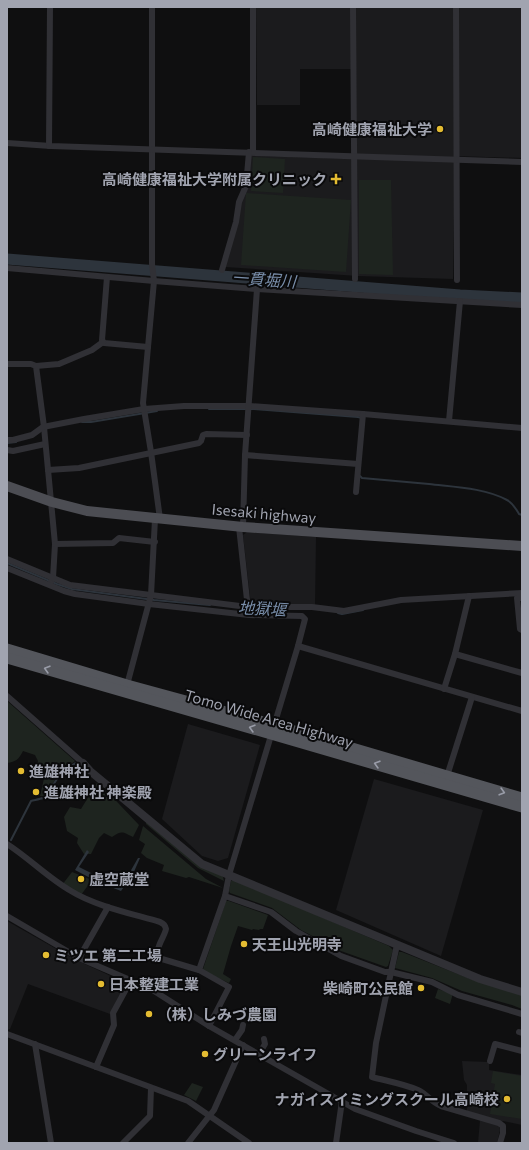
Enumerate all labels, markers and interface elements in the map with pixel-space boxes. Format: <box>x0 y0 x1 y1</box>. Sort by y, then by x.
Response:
place label: 高崎健康福祉大学 <box>312 120 432 138</box>
marker: 高崎健康福祉大学 <box>435 124 445 134</box>
place label: 高崎健康福祉大学附属クリニック <box>102 170 327 188</box>
marker: 高崎健康福祉大学附属クリニック <box>330 173 342 185</box>
water label: 一貫堀川 <box>231 267 299 291</box>
street label: Isesaki highway <box>211 499 317 527</box>
water label: 地獄堰 <box>238 597 289 619</box>
one-way arrow <box>43 666 50 674</box>
street label: Tomo Wide Area Highway <box>183 685 356 751</box>
one-way arrow <box>249 724 256 733</box>
one-way arrow <box>374 761 380 769</box>
place label: 進雄神社 <box>29 762 89 780</box>
marker: 進雄神社 <box>16 766 26 776</box>
place label: 進雄神社 神楽殿 <box>44 783 152 801</box>
marker: 進雄神社 神楽殿 <box>31 787 41 797</box>
one-way arrow <box>498 787 505 796</box>
place label: 虚空蔵堂 <box>89 870 149 888</box>
marker: 虚空蔵堂 <box>76 874 86 884</box>
place label: 天王山光明寺 <box>252 935 342 953</box>
marker: 天王山光明寺 <box>239 939 249 949</box>
place label: ミツエ 第二工場 <box>54 946 162 964</box>
marker: ミツエ 第二工場 <box>41 950 51 960</box>
place label: 日本整建工業 <box>109 975 199 993</box>
marker: 日本整建工業 <box>96 979 106 989</box>
place label: 柴崎町公民館 <box>323 979 413 997</box>
marker: 柴崎町公民館 <box>416 983 426 993</box>
place label: （株）しみづ農園 <box>157 1005 277 1023</box>
marker: （株）しみづ農園 <box>144 1009 154 1019</box>
place label: グリーンライフ <box>213 1045 317 1063</box>
marker: グリーンライフ <box>200 1049 210 1059</box>
place label: ナガイスイミングスクール高崎校 <box>274 1090 499 1108</box>
marker: ナガイスイミングスクール高崎校 <box>502 1094 512 1104</box>

